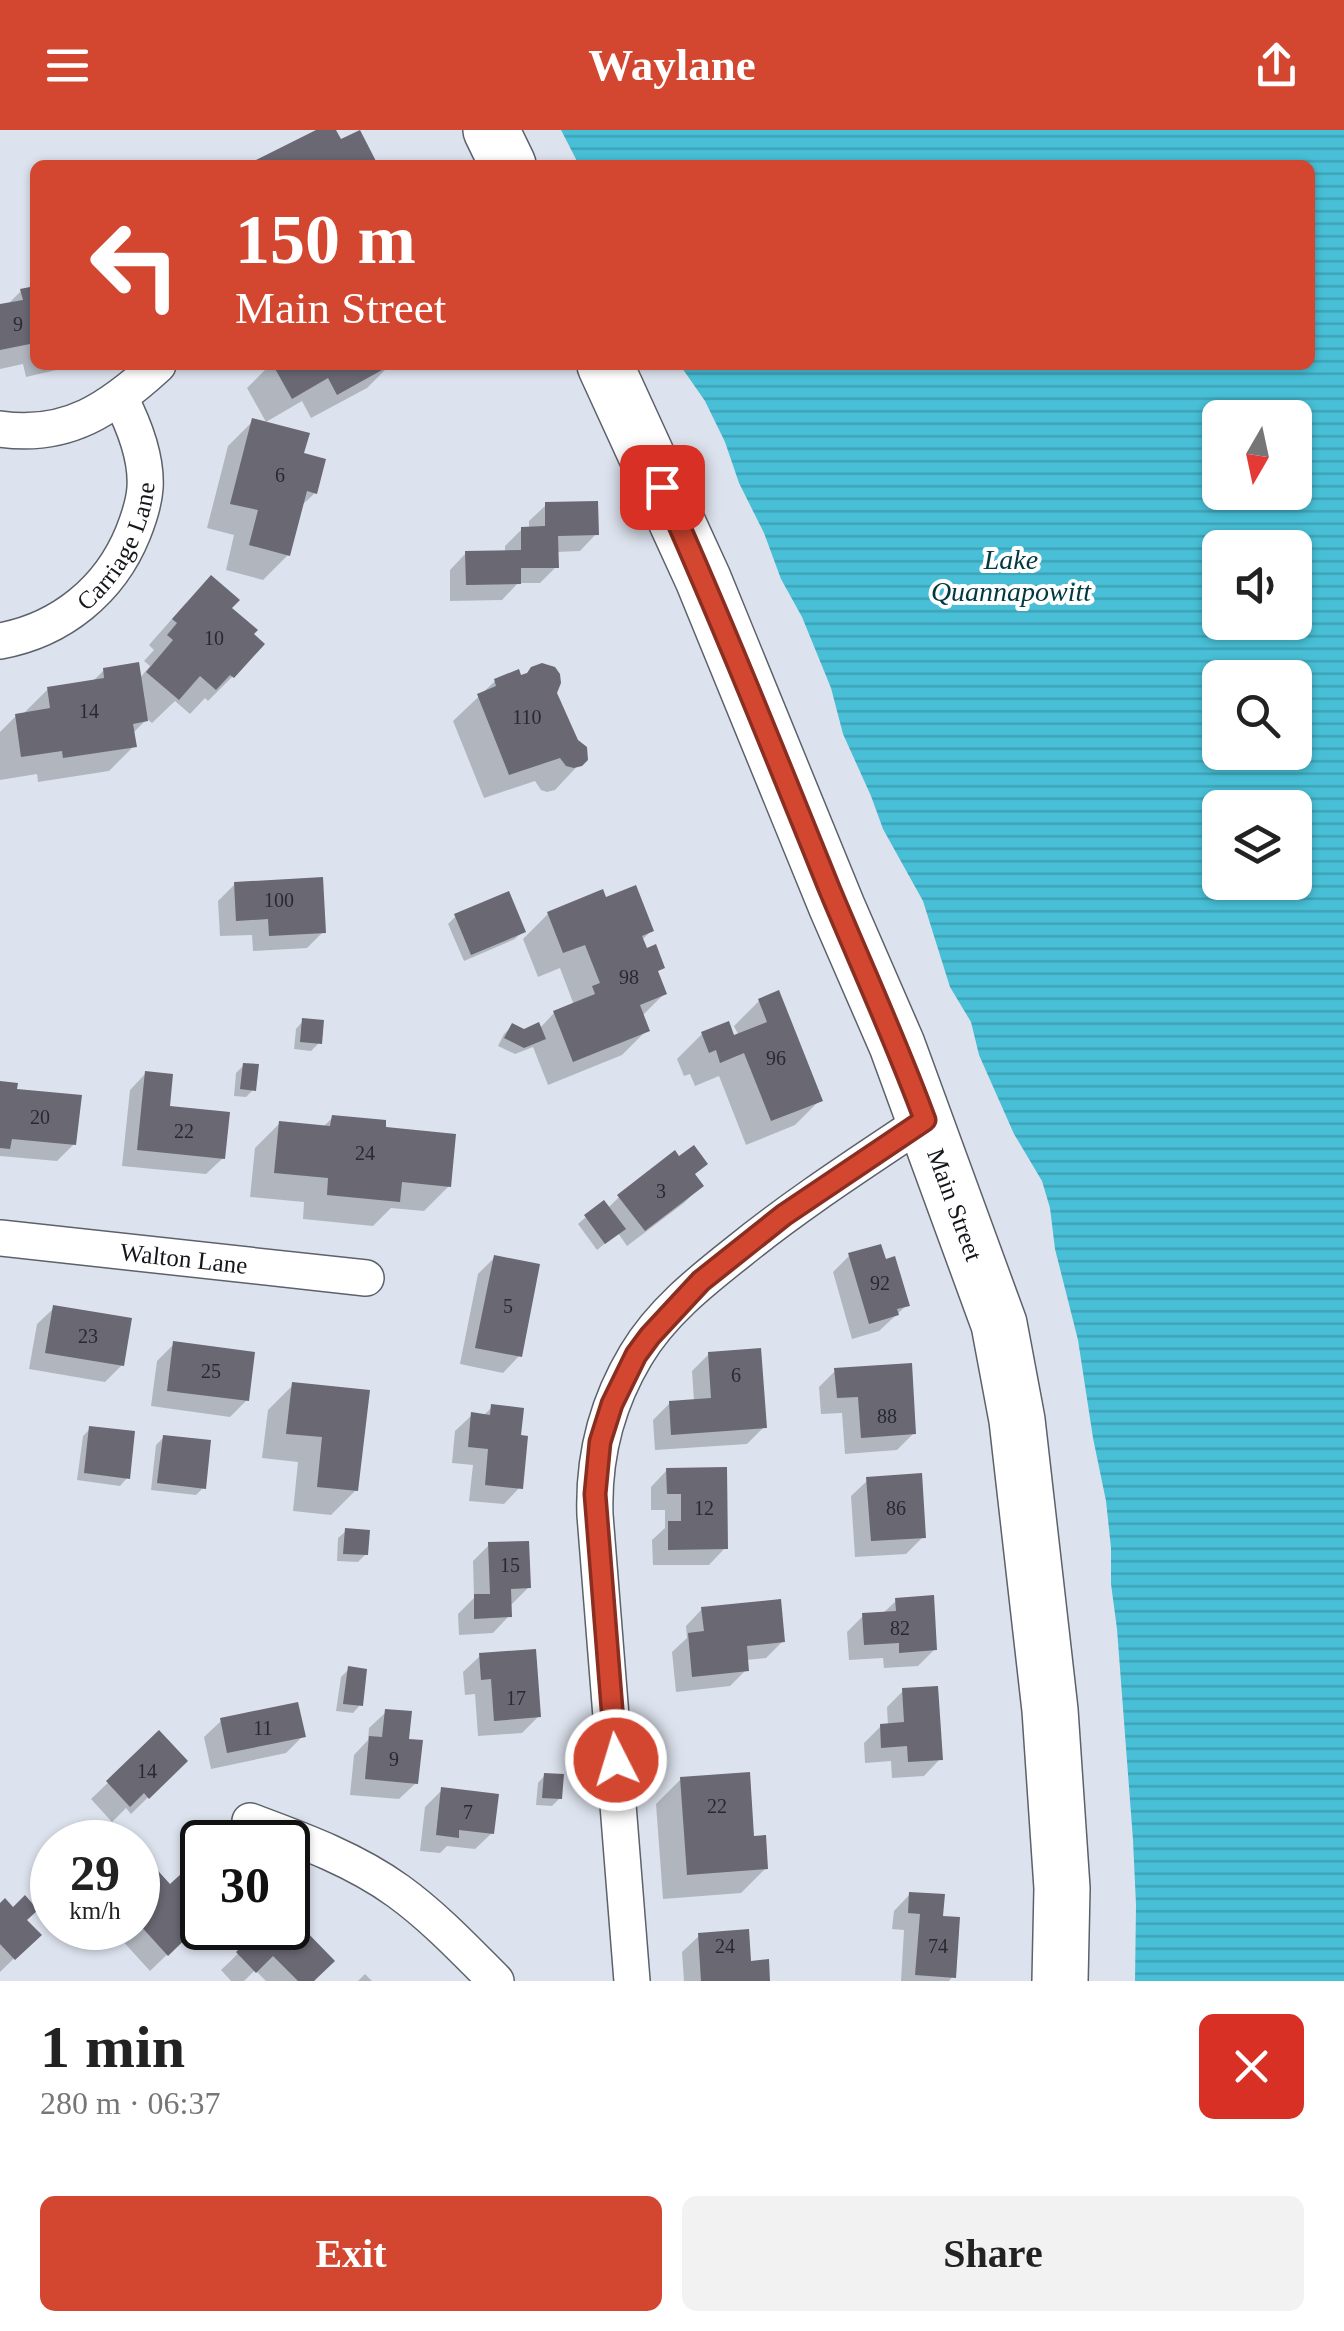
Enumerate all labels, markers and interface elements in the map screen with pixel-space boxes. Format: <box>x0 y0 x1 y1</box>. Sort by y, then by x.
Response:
icon: menu <box>40 38 95 93</box>
icon: share <box>1249 38 1304 93</box>
text: Waylane <box>588 40 756 90</box>
icon: left <box>70 200 200 330</box>
text: 150 m <box>235 201 416 278</box>
text: Main Street <box>235 283 446 333</box>
house number: 9 <box>13 313 23 335</box>
north arrow <box>1202 400 1312 510</box>
map controls <box>1202 400 1312 900</box>
pin <box>620 445 705 530</box>
icon: arrive <box>635 460 690 515</box>
house number: 6 <box>275 464 285 486</box>
street label: Carriage Lane <box>71 482 159 615</box>
button: sound <box>1202 530 1312 640</box>
water label: Lake Quannapowitt <box>931 544 1092 607</box>
house number: 10 <box>204 627 224 649</box>
button: search <box>1202 660 1312 770</box>
house number: 14 <box>79 700 99 722</box>
house number: 110 <box>512 706 542 728</box>
button: layers <box>1202 790 1312 900</box>
house number: 100 <box>264 889 294 911</box>
house number: 98 <box>619 966 639 988</box>
house number: 96 <box>766 1047 786 1069</box>
house number: 20 <box>30 1106 50 1128</box>
house number: 22 <box>174 1120 194 1142</box>
house number: 24 <box>355 1142 375 1164</box>
street label: Main Street <box>922 1145 988 1264</box>
house number: 3 <box>656 1180 666 1202</box>
street label: Walton Lane <box>119 1238 249 1278</box>
house number: 92 <box>870 1272 890 1294</box>
house number: 5 <box>503 1295 513 1317</box>
house number: 23 <box>78 1325 98 1347</box>
house number: 25 <box>201 1360 221 1382</box>
house number: 6 <box>731 1364 741 1386</box>
house number: 88 <box>877 1405 897 1427</box>
house number: 12 <box>694 1497 714 1519</box>
house number: 86 <box>886 1497 906 1519</box>
house number: 15 <box>500 1554 520 1576</box>
house number: 82 <box>890 1617 910 1639</box>
house number: 17 <box>506 1687 526 1709</box>
position arrow <box>564 1708 668 1812</box>
house number: 11 <box>253 1717 273 1739</box>
house number: 9 <box>389 1748 399 1770</box>
house number: 14 <box>137 1760 157 1782</box>
house number: 22 <box>707 1795 727 1817</box>
house number: 7 <box>463 1801 473 1823</box>
speed limit sign: 30 <box>180 1820 310 1950</box>
text: 29 <box>70 1845 120 1901</box>
text: km/h <box>69 1897 121 1924</box>
house number: 24 <box>715 1935 735 1957</box>
house number: 74 <box>928 1935 948 1957</box>
text: 1 min <box>40 2014 185 2080</box>
button: close <box>1199 2014 1304 2119</box>
text: 280 m · 06:37 <box>40 2085 220 2121</box>
button: Exit <box>40 2196 662 2311</box>
button: Share <box>682 2196 1304 2311</box>

